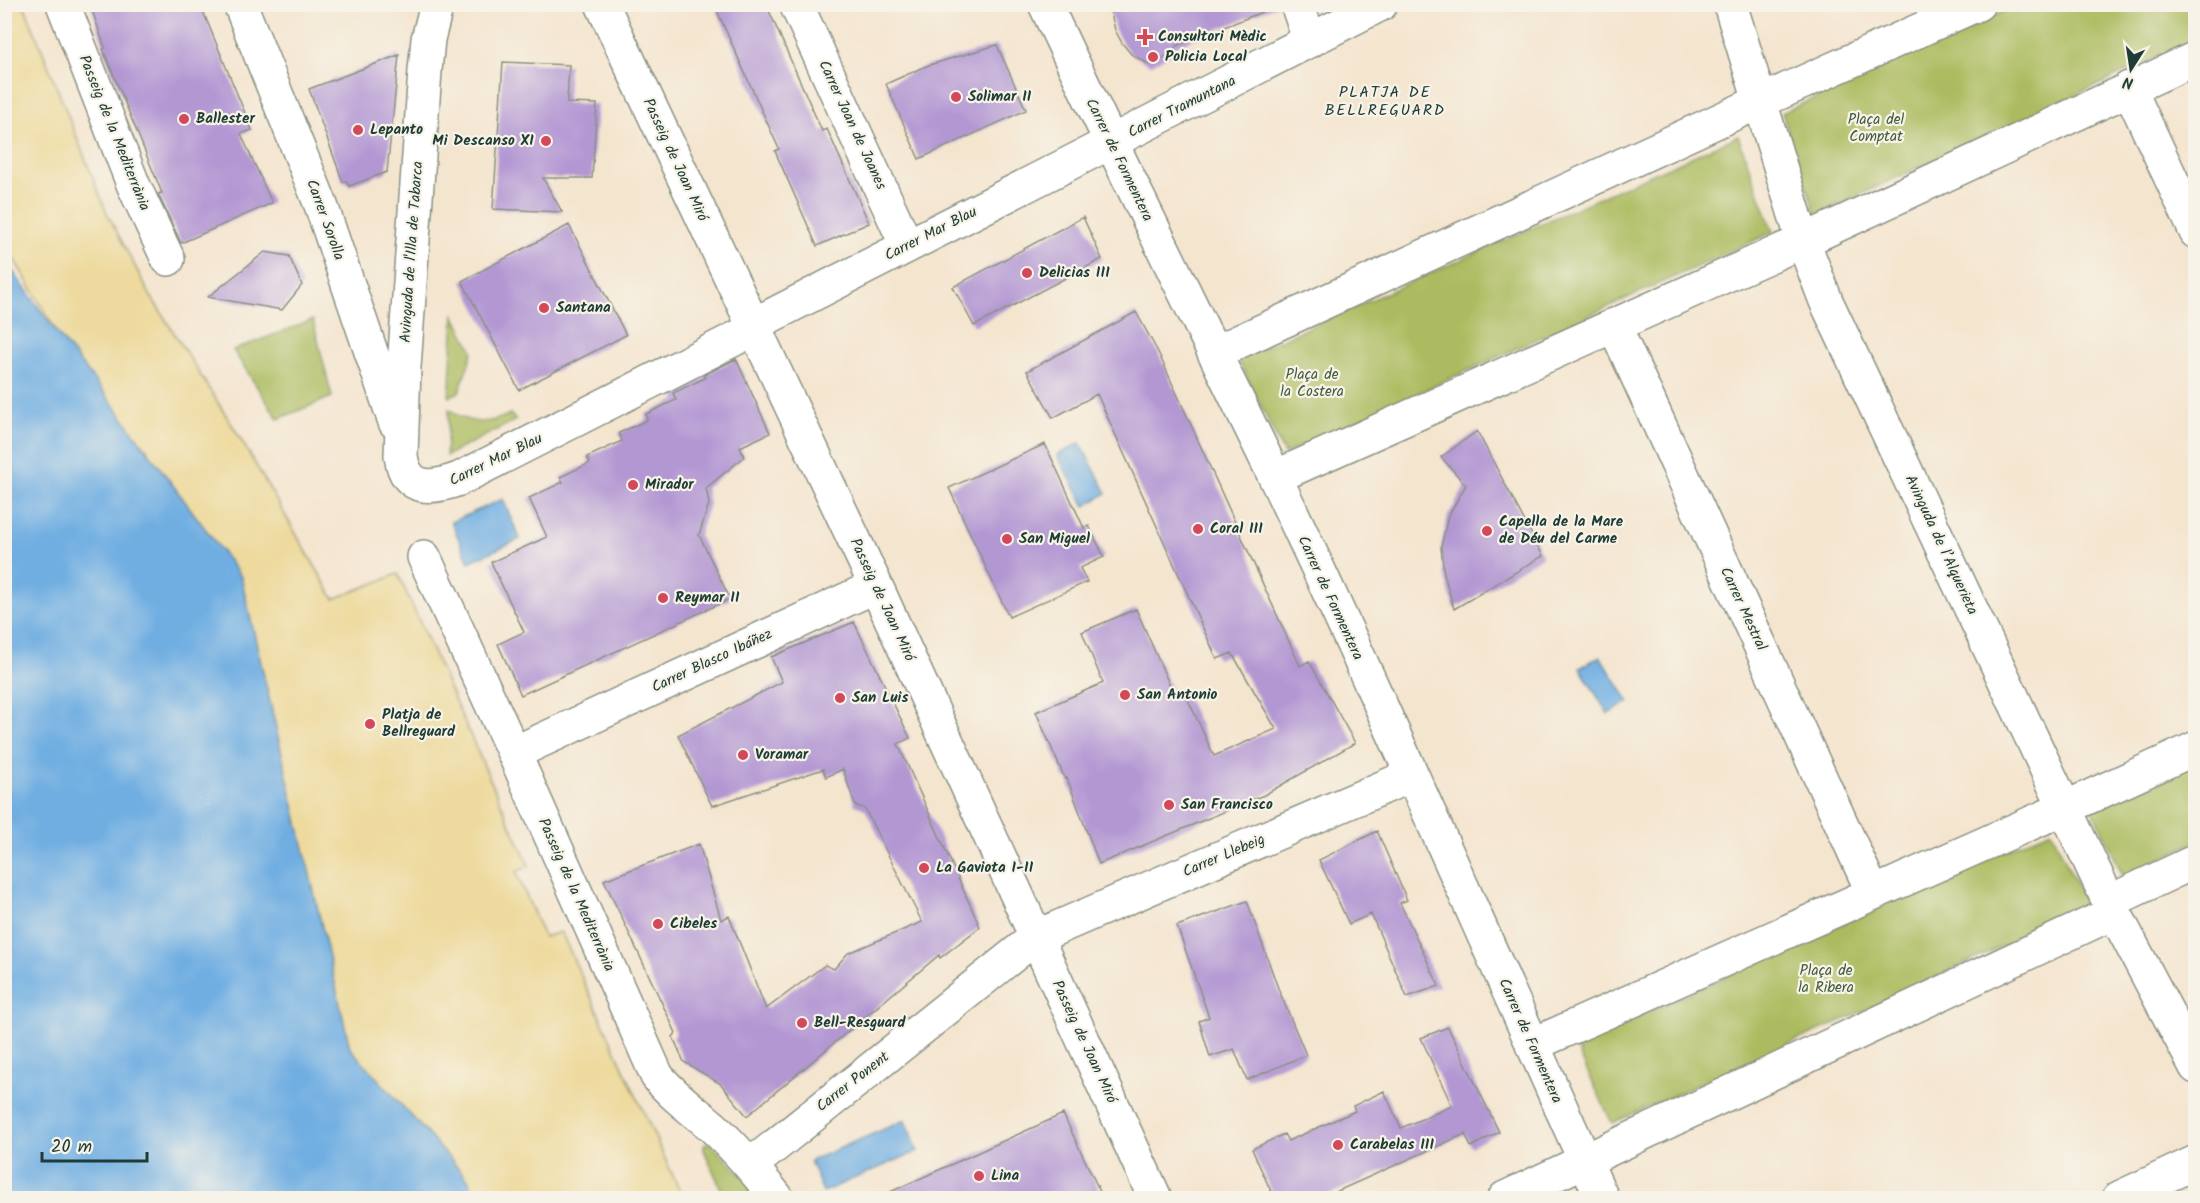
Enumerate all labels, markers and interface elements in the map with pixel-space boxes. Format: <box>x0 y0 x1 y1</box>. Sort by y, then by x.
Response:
place label: Consultori Mèdic <box>1158 25 1267 49</box>
marker: Consultori Mèdic <box>1136 28 1154 46</box>
north arrow <box>2101 39 2161 99</box>
place label: Policia Local <box>1165 45 1247 69</box>
marker: Policia Local <box>1146 50 1160 64</box>
street label: Passeig de la Mediterrània <box>72 51 156 215</box>
street label: Carrer Joan de Joanes <box>811 56 893 194</box>
street label: Carrer Tramuntana <box>1124 69 1240 145</box>
text: N <box>2121 69 2136 95</box>
district label: PLATJA DE BELLREGUARD <box>1325 80 1445 123</box>
place label: Solimar II <box>968 85 1032 109</box>
marker: Solimar II <box>949 90 963 104</box>
street label: Passeig de Joan Miró <box>636 94 715 227</box>
street label: Carrer de Formentera <box>1079 94 1159 226</box>
place label: Ballester <box>196 107 255 131</box>
park label: Plaça del Comptat <box>1848 108 1905 149</box>
marker: Ballester <box>177 112 191 126</box>
place label: Lepanto <box>370 118 423 142</box>
marker: Lepanto <box>351 123 365 137</box>
place label: Mi Descanso XI <box>432 129 534 153</box>
marker: Mi Descanso XI <box>539 134 553 148</box>
street label: Avinguda de l'Illa de Tabarca <box>394 160 430 344</box>
street label: Carrer Sorolla <box>299 176 351 264</box>
street label: Carrer Mar Blau <box>881 200 981 268</box>
place label: Delicias III <box>1039 261 1110 285</box>
marker: Delicias III <box>1020 266 1034 280</box>
place label: Santana <box>556 296 611 320</box>
marker: Santana <box>537 301 551 315</box>
park label: Plaça de la Costera <box>1280 363 1344 404</box>
street label: Carrer Mar Blau <box>445 427 547 493</box>
street label: Avinguda de l’Alquerieta <box>1898 471 1984 619</box>
place label: Mirador <box>645 473 694 497</box>
marker: Mirador <box>626 478 640 492</box>
place label: Capella de la Mare de Déu del Carme <box>1499 510 1624 551</box>
place label: Coral III <box>1210 517 1263 541</box>
marker: Coral III <box>1191 522 1205 536</box>
marker: Capella de la Mare de Déu del Carme <box>1480 524 1494 538</box>
place label: San Miguel <box>1019 527 1090 551</box>
marker: San Miguel <box>1000 532 1014 546</box>
street label: Carrer de Formentera <box>1291 532 1369 664</box>
street label: Passeig de Joan Miró <box>843 534 922 667</box>
street label: Carrer Mestral <box>1713 563 1773 655</box>
place label: Reymar II <box>675 586 740 610</box>
marker: Reymar II <box>656 591 670 605</box>
street label: Carrer Blasco Ibáñez <box>648 622 777 700</box>
place label: San Antonio <box>1137 683 1218 707</box>
place label: San Luis <box>852 686 908 710</box>
marker: San Antonio <box>1118 688 1132 702</box>
marker: San Luis <box>833 691 847 705</box>
place label: Platja de Bellreguard <box>382 703 456 744</box>
marker: Platja de Bellreguard <box>363 717 377 731</box>
place label: Voramar <box>755 743 809 767</box>
marker: Voramar <box>736 748 750 762</box>
place label: San Francisco <box>1181 793 1273 817</box>
marker: San Francisco <box>1162 798 1176 812</box>
street label: Passeig de la Mediterrània <box>531 814 621 976</box>
street label: Carrer Llebeig <box>1179 828 1269 884</box>
place label: La Gaviota I-II <box>936 856 1034 880</box>
marker: La Gaviota I-II <box>917 861 931 875</box>
place label: Cibeles <box>670 912 717 936</box>
marker: Cibeles <box>651 917 665 931</box>
park label: Plaça de la Ribera <box>1798 959 1854 1000</box>
street label: Carrer de Formentera <box>1492 975 1568 1107</box>
street label: Passeig de Joan Miró <box>1045 976 1124 1109</box>
place label: Bell-Resguard <box>814 1011 907 1035</box>
marker: Bell-Resguard <box>795 1016 809 1030</box>
street label: Carrer Ponent <box>811 1046 895 1118</box>
scale bar <box>42 1125 147 1163</box>
text: 20 m <box>51 1133 92 1162</box>
place label: Carabelas III <box>1350 1133 1435 1157</box>
marker: Carabelas III <box>1331 1138 1345 1152</box>
place label: Lina <box>991 1164 1019 1188</box>
marker: Lina <box>972 1169 986 1183</box>

